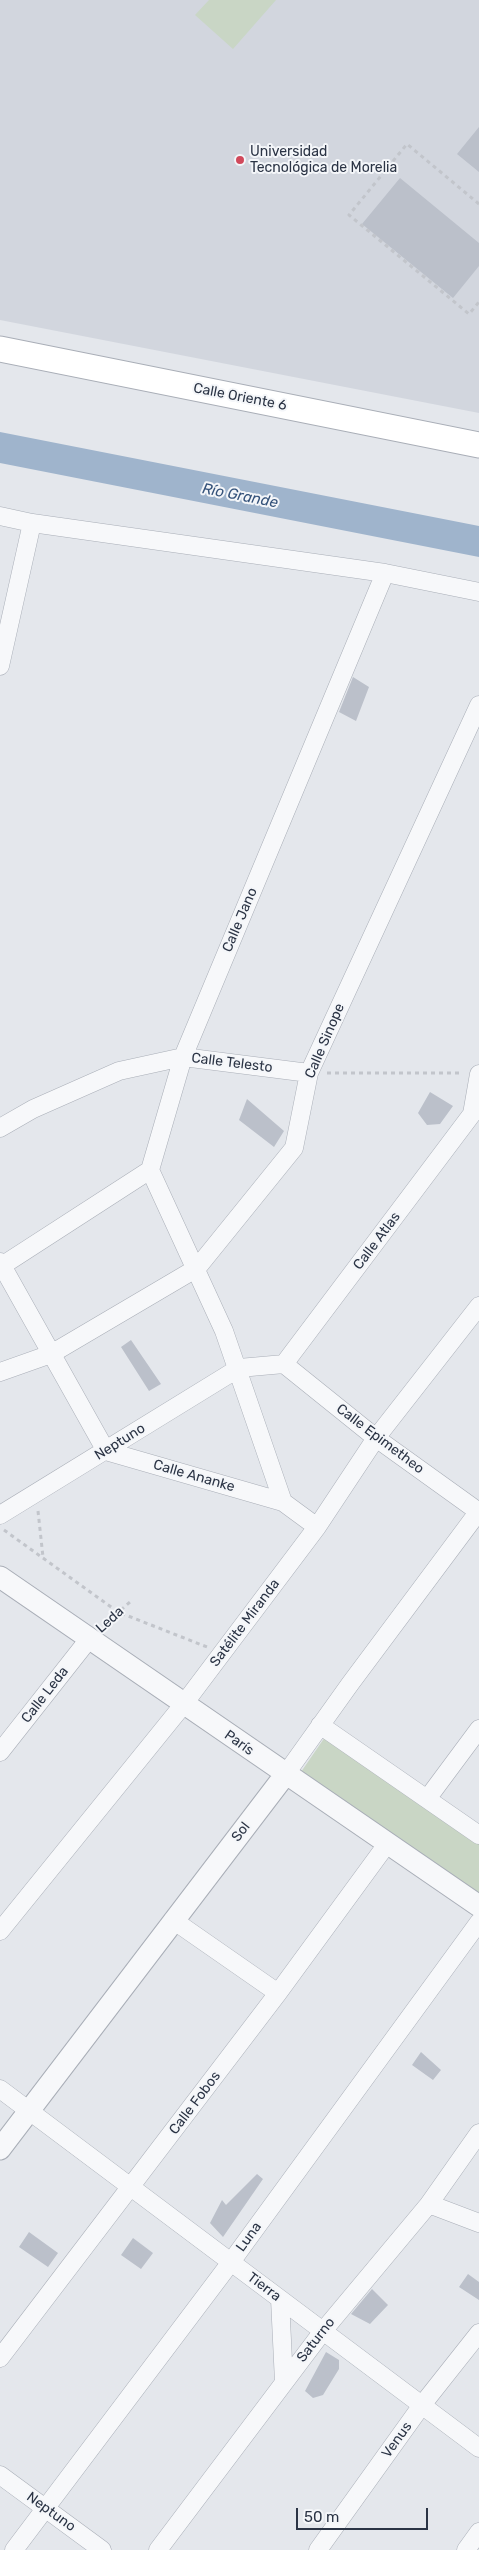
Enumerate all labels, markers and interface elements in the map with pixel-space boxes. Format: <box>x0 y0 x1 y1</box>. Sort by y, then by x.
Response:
place label: Universidad Tecnológica de Morelia <box>250 144 397 176</box>
marker: Universidad Tecnológica de Morelia <box>234 154 246 166</box>
street label: Calle Oriente 6 <box>192 380 288 414</box>
water label: Río Grande <box>201 480 279 512</box>
street label: Calle Jano <box>219 885 261 955</box>
street label: Calle Sinope <box>302 1001 348 1081</box>
street label: Calle Telesto <box>190 1050 274 1076</box>
street label: Calle Atlas <box>350 1209 404 1273</box>
street label: Calle Epimetheo <box>333 1401 427 1477</box>
street label: Neptuno <box>92 1420 148 1464</box>
street label: Calle Ananke <box>151 1456 237 1496</box>
street label: Satélite Miranda <box>207 1576 283 1670</box>
street label: Leda <box>93 1603 127 1637</box>
street label: Calle Leda <box>18 1664 72 1726</box>
street label: París <box>221 1727 257 1759</box>
street label: Sol <box>228 1819 254 1845</box>
street label: Calle Fobos <box>166 2068 224 2138</box>
street label: Luna <box>233 2219 265 2255</box>
street label: Tierra <box>244 2269 284 2305</box>
street label: Saturno <box>293 2314 339 2366</box>
street label: Venus <box>378 2419 416 2461</box>
street label: Neptuno <box>23 2489 79 2535</box>
scale bar <box>299 2498 432 2530</box>
text: 50 m <box>304 2508 339 2526</box>

